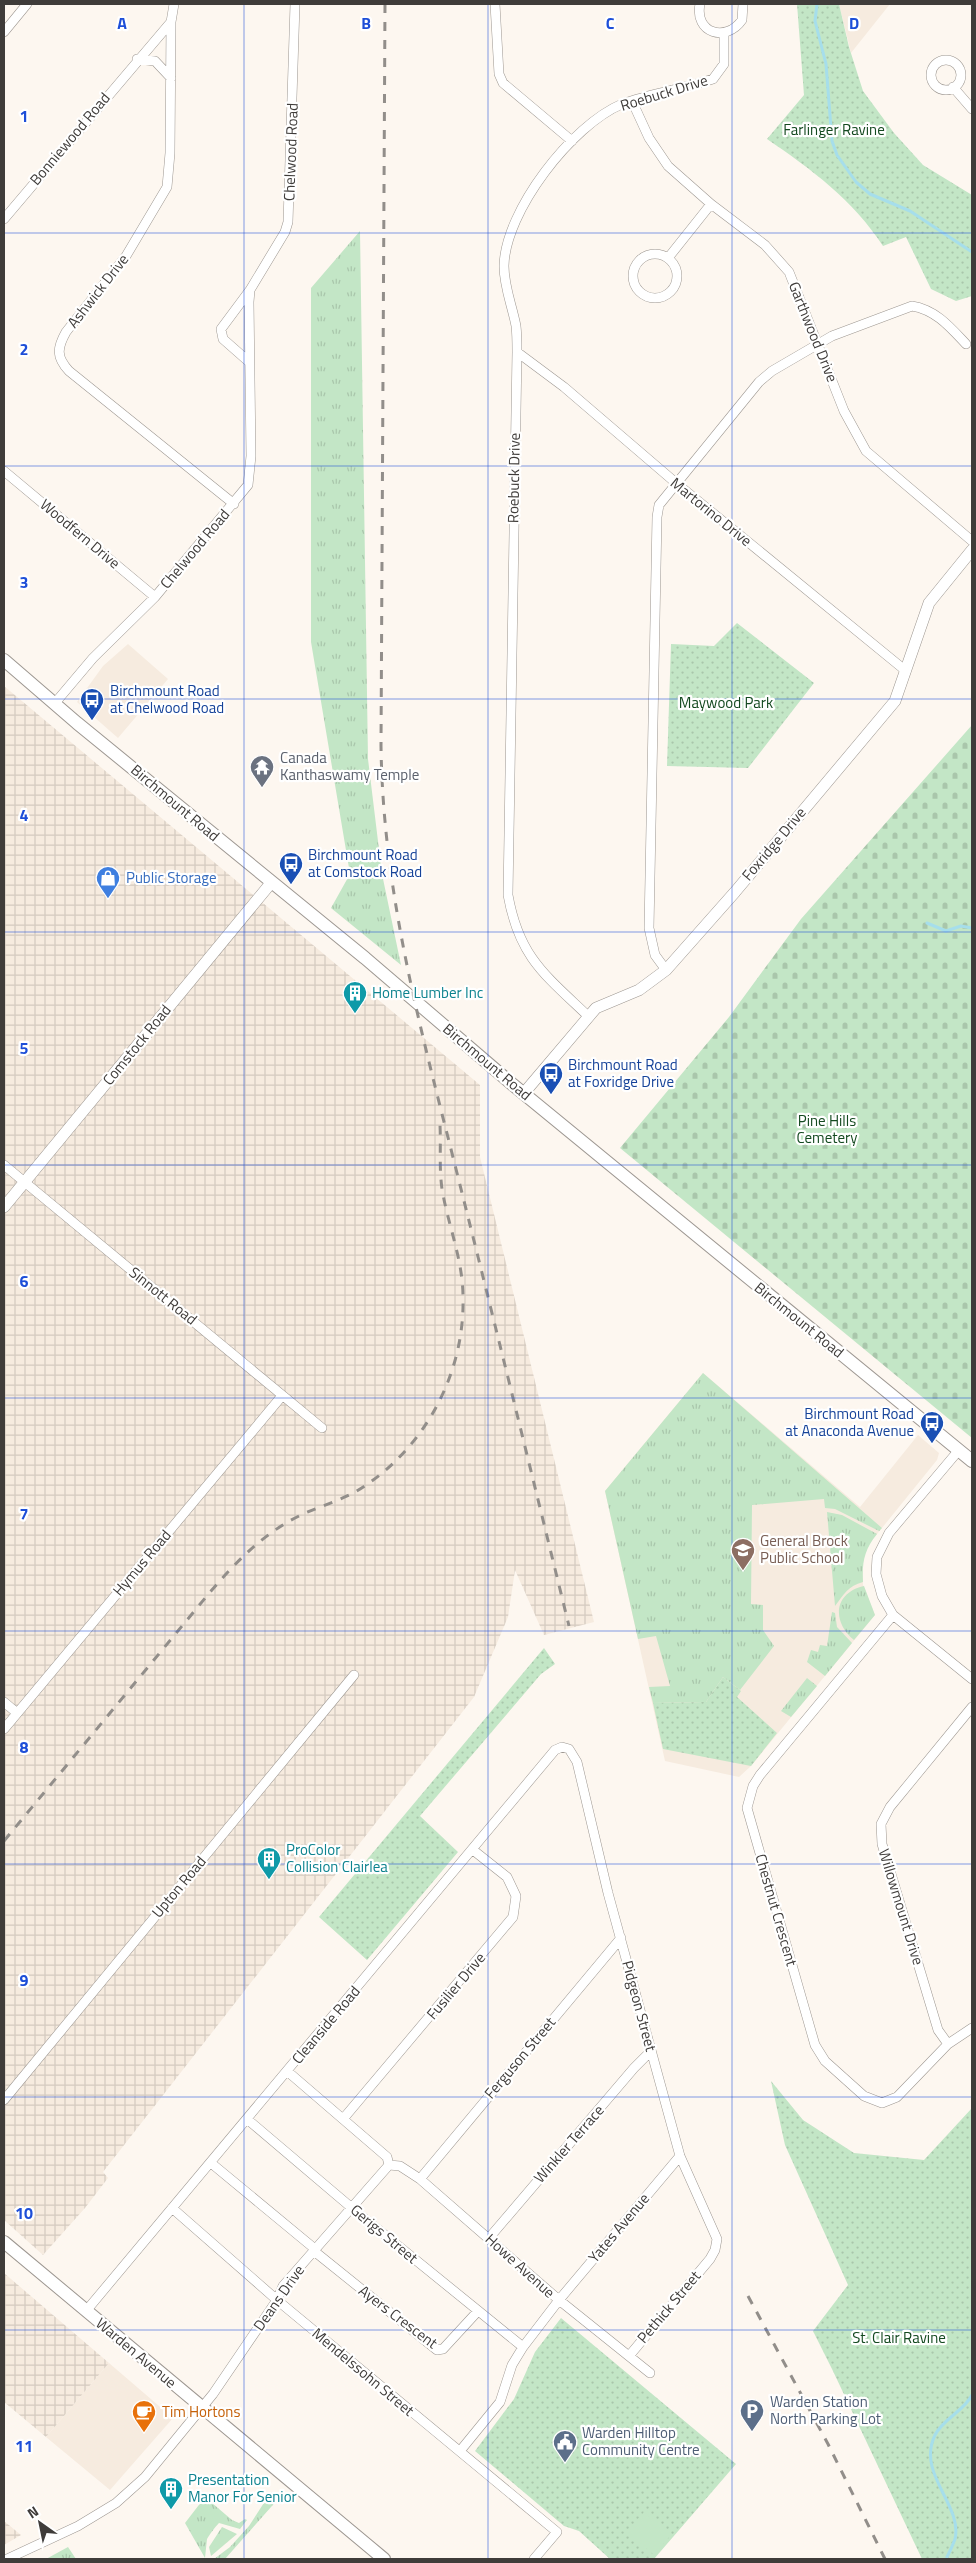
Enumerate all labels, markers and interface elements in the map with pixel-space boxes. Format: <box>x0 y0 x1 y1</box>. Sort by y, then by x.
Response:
text: A <box>117 11 127 35</box>
text: B <box>361 11 371 35</box>
text: C <box>606 11 615 35</box>
text: D <box>849 11 859 35</box>
street label: Roebuck Drive <box>617 68 710 117</box>
street label: Bonniewood Road <box>24 87 115 190</box>
street label: Chelwood Road <box>277 103 304 201</box>
text: 1 <box>20 104 28 128</box>
park label: Farlinger Ravine <box>783 118 885 141</box>
street label: Ashwick Drive <box>61 249 134 333</box>
street label: Garthwood Drive <box>783 278 844 385</box>
text: 2 <box>20 337 28 361</box>
street label: Roebuck Drive <box>501 433 526 523</box>
street label: Martorino Drive <box>666 472 757 552</box>
street label: Woodfern Drive <box>35 493 125 574</box>
street label: Chelwood Road <box>154 504 235 594</box>
text: 3 <box>20 570 28 594</box>
place label: Birchmount Road at Chelwood Road <box>110 679 224 719</box>
bus stop icon: Birchmount Road at Chelwood Road <box>79 687 105 721</box>
park label: Maywood Park <box>679 691 773 714</box>
place label: Canada Kanthaswamy Temple <box>280 746 419 786</box>
temple icon: Canada Kanthaswamy Temple <box>249 754 275 788</box>
street label: Birchmount Road <box>126 759 225 847</box>
street label: Foxridge Drive <box>736 802 811 886</box>
text: 4 <box>20 803 29 827</box>
place label: Birchmount Road at Comstock Road <box>308 843 422 883</box>
bus stop icon: Birchmount Road at Comstock Road <box>278 851 304 885</box>
shop icon: Public Storage <box>95 865 121 899</box>
place label: Public Storage <box>126 866 217 889</box>
building icon: Home Lumber Inc <box>342 980 368 1014</box>
place label: Home Lumber Inc <box>372 981 483 1004</box>
street label: Comstock Road <box>97 999 176 1090</box>
street label: Birchmount Road <box>438 1018 537 1106</box>
text: 5 <box>20 1036 29 1060</box>
place label: Birchmount Road at Foxridge Drive <box>568 1053 678 1093</box>
bus stop icon: Birchmount Road at Foxridge Drive <box>538 1061 564 1095</box>
park label: Pine Hills Cemetery <box>797 1109 857 1149</box>
street label: Sinnott Road <box>124 1261 202 1330</box>
text: 6 <box>20 1269 29 1293</box>
street label: Birchmount Road <box>749 1276 849 1363</box>
place label: Birchmount Road at Anaconda Avenue <box>785 1402 914 1442</box>
bus stop icon: Birchmount Road at Anaconda Avenue <box>919 1410 945 1444</box>
text: 7 <box>20 1502 28 1526</box>
street label: Hymus Road <box>107 1524 176 1601</box>
place label: General Brock Public School <box>760 1529 848 1569</box>
school or university icon: General Brock Public School <box>730 1537 756 1571</box>
text: 8 <box>20 1735 29 1759</box>
place label: ProColor Collision Clairlea <box>286 1838 388 1878</box>
building icon: ProColor Collision Clairlea <box>256 1846 282 1880</box>
street label: Willowmount Drive <box>873 1846 930 1968</box>
street label: Upton Road <box>146 1851 211 1923</box>
street label: Chestnut Crescent <box>749 1851 804 1969</box>
street label: Fusilier Drive <box>421 1947 491 2024</box>
street label: Pidgeon Street <box>616 1958 663 2055</box>
text: 9 <box>20 1968 29 1992</box>
street label: Cleanside Road <box>286 1980 365 2069</box>
street label: Ferguson Street <box>478 2011 561 2104</box>
street label: Winkler Terrace <box>528 2099 609 2188</box>
street label: Yates Avenue <box>583 2188 655 2267</box>
street label: Gerigs Street <box>346 2198 424 2269</box>
text: 10 <box>15 2201 33 2225</box>
street label: Howe Avenue <box>480 2228 560 2303</box>
street label: Deans Drive <box>247 2260 310 2335</box>
street label: Pethick Street <box>631 2265 706 2348</box>
street label: Ayers Crescent <box>354 2279 443 2354</box>
street label: Warden Avenue <box>91 2312 182 2393</box>
street label: Mendelssohn Street <box>307 2322 420 2422</box>
park label: St. Clair Ravine <box>852 2326 946 2349</box>
place label: Warden Station North Parking Lot <box>770 2390 882 2430</box>
parking icon: Warden Station North Parking Lot <box>739 2398 765 2432</box>
cafe icon: Tim Hortons <box>131 2399 157 2433</box>
place label: Tim Hortons <box>162 2400 240 2423</box>
place label: Warden Hilltop Community Centre <box>582 2421 700 2461</box>
public building icon: Warden Hilltop Community Centre <box>552 2429 578 2463</box>
text: 11 <box>15 2434 33 2458</box>
place label: Presentation Manor For Senior <box>188 2468 297 2508</box>
building icon: Presentation Manor For Senior <box>158 2476 184 2510</box>
north arrow <box>15 2498 65 2548</box>
text: N <box>23 2500 42 2523</box>

